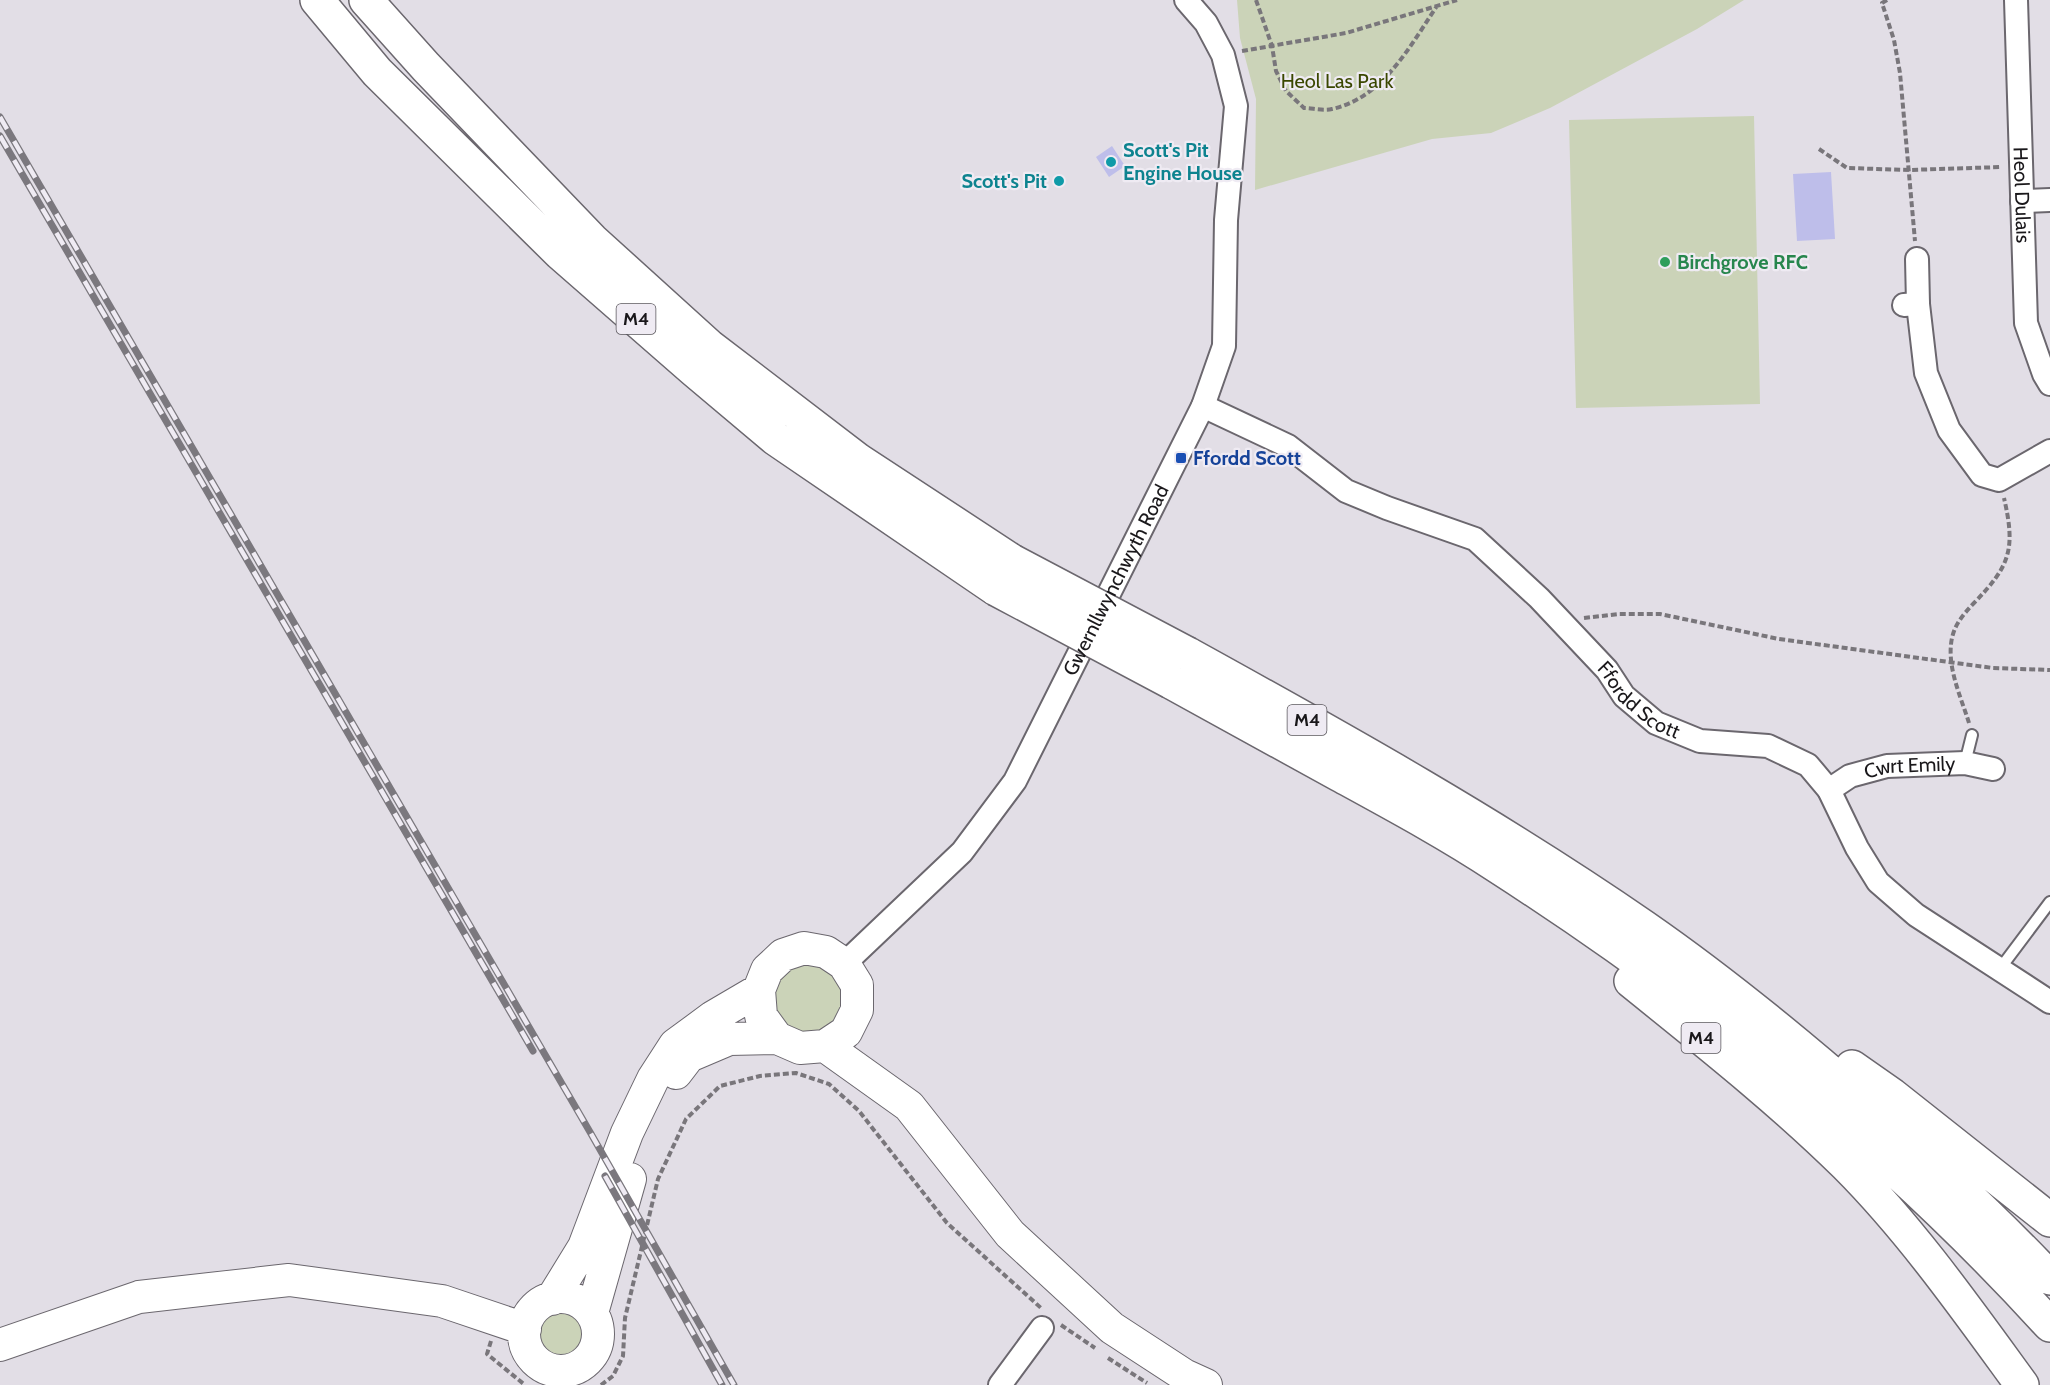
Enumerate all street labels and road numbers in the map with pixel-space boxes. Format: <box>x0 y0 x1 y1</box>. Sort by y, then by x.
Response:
street label: Heol Dulais <box>2009 147 2036 243</box>
road number: M4 <box>616 304 656 334</box>
street label: Gwernllwynchwyth Road <box>1058 481 1174 680</box>
street label: Ffordd Scott <box>1593 656 1684 744</box>
road number: M4 <box>1288 705 1326 735</box>
street label: Cwrt Emily <box>1861 751 1956 784</box>
road number: M4 <box>1682 1023 1720 1053</box>

